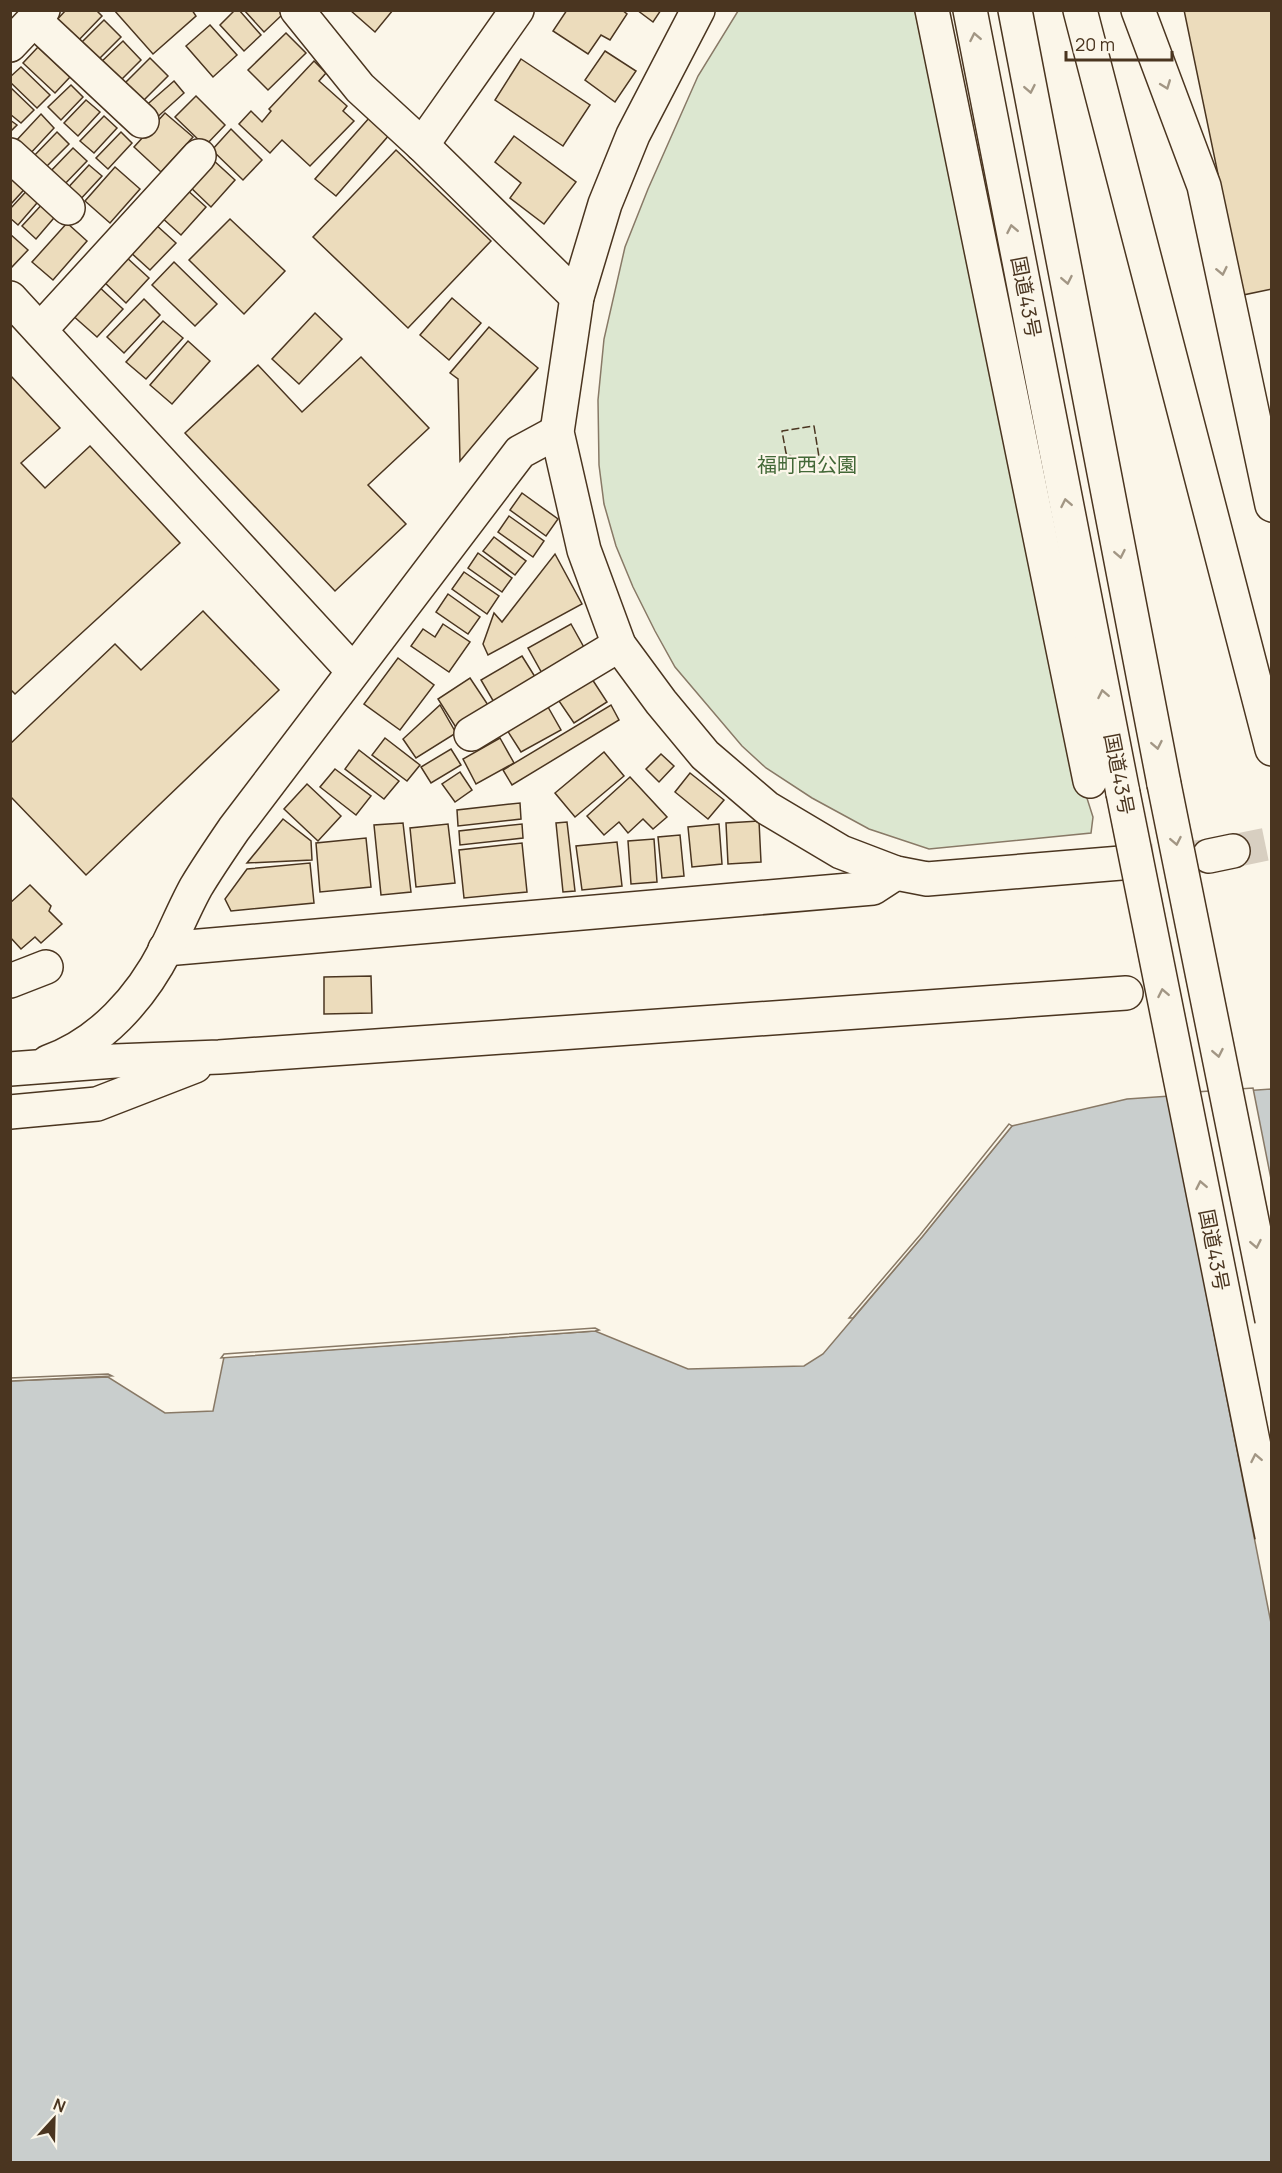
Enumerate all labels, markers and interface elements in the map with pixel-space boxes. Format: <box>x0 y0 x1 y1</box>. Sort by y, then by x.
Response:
scale bar <box>1066 24 1172 62</box>
text: 20 m <box>1075 32 1115 56</box>
one-way arrow <box>969 33 982 43</box>
one-way arrow <box>1159 79 1171 90</box>
one-way arrow <box>1023 83 1036 93</box>
one-way arrow <box>1006 224 1019 234</box>
street label: 国道43号 <box>1005 254 1048 340</box>
one-way arrow <box>1215 266 1228 276</box>
one-way arrow <box>1060 275 1073 285</box>
park label: 福町西公園 <box>757 451 857 478</box>
one-way arrow <box>1060 498 1073 508</box>
one-way arrow <box>1113 549 1126 559</box>
one-way arrow <box>1097 689 1110 699</box>
street label: 国道43号 <box>1098 731 1141 817</box>
one-way arrow <box>1150 740 1163 750</box>
one-way arrow <box>1169 836 1182 846</box>
one-way arrow <box>1157 989 1170 999</box>
one-way arrow <box>1211 1048 1224 1058</box>
one-way arrow <box>1195 1180 1208 1190</box>
street label: 国道43号 <box>1193 1207 1236 1293</box>
one-way arrow <box>1249 1239 1262 1249</box>
one-way arrow <box>1250 1454 1263 1464</box>
north arrow <box>24 2089 84 2149</box>
text: N <box>50 2093 69 2117</box>

